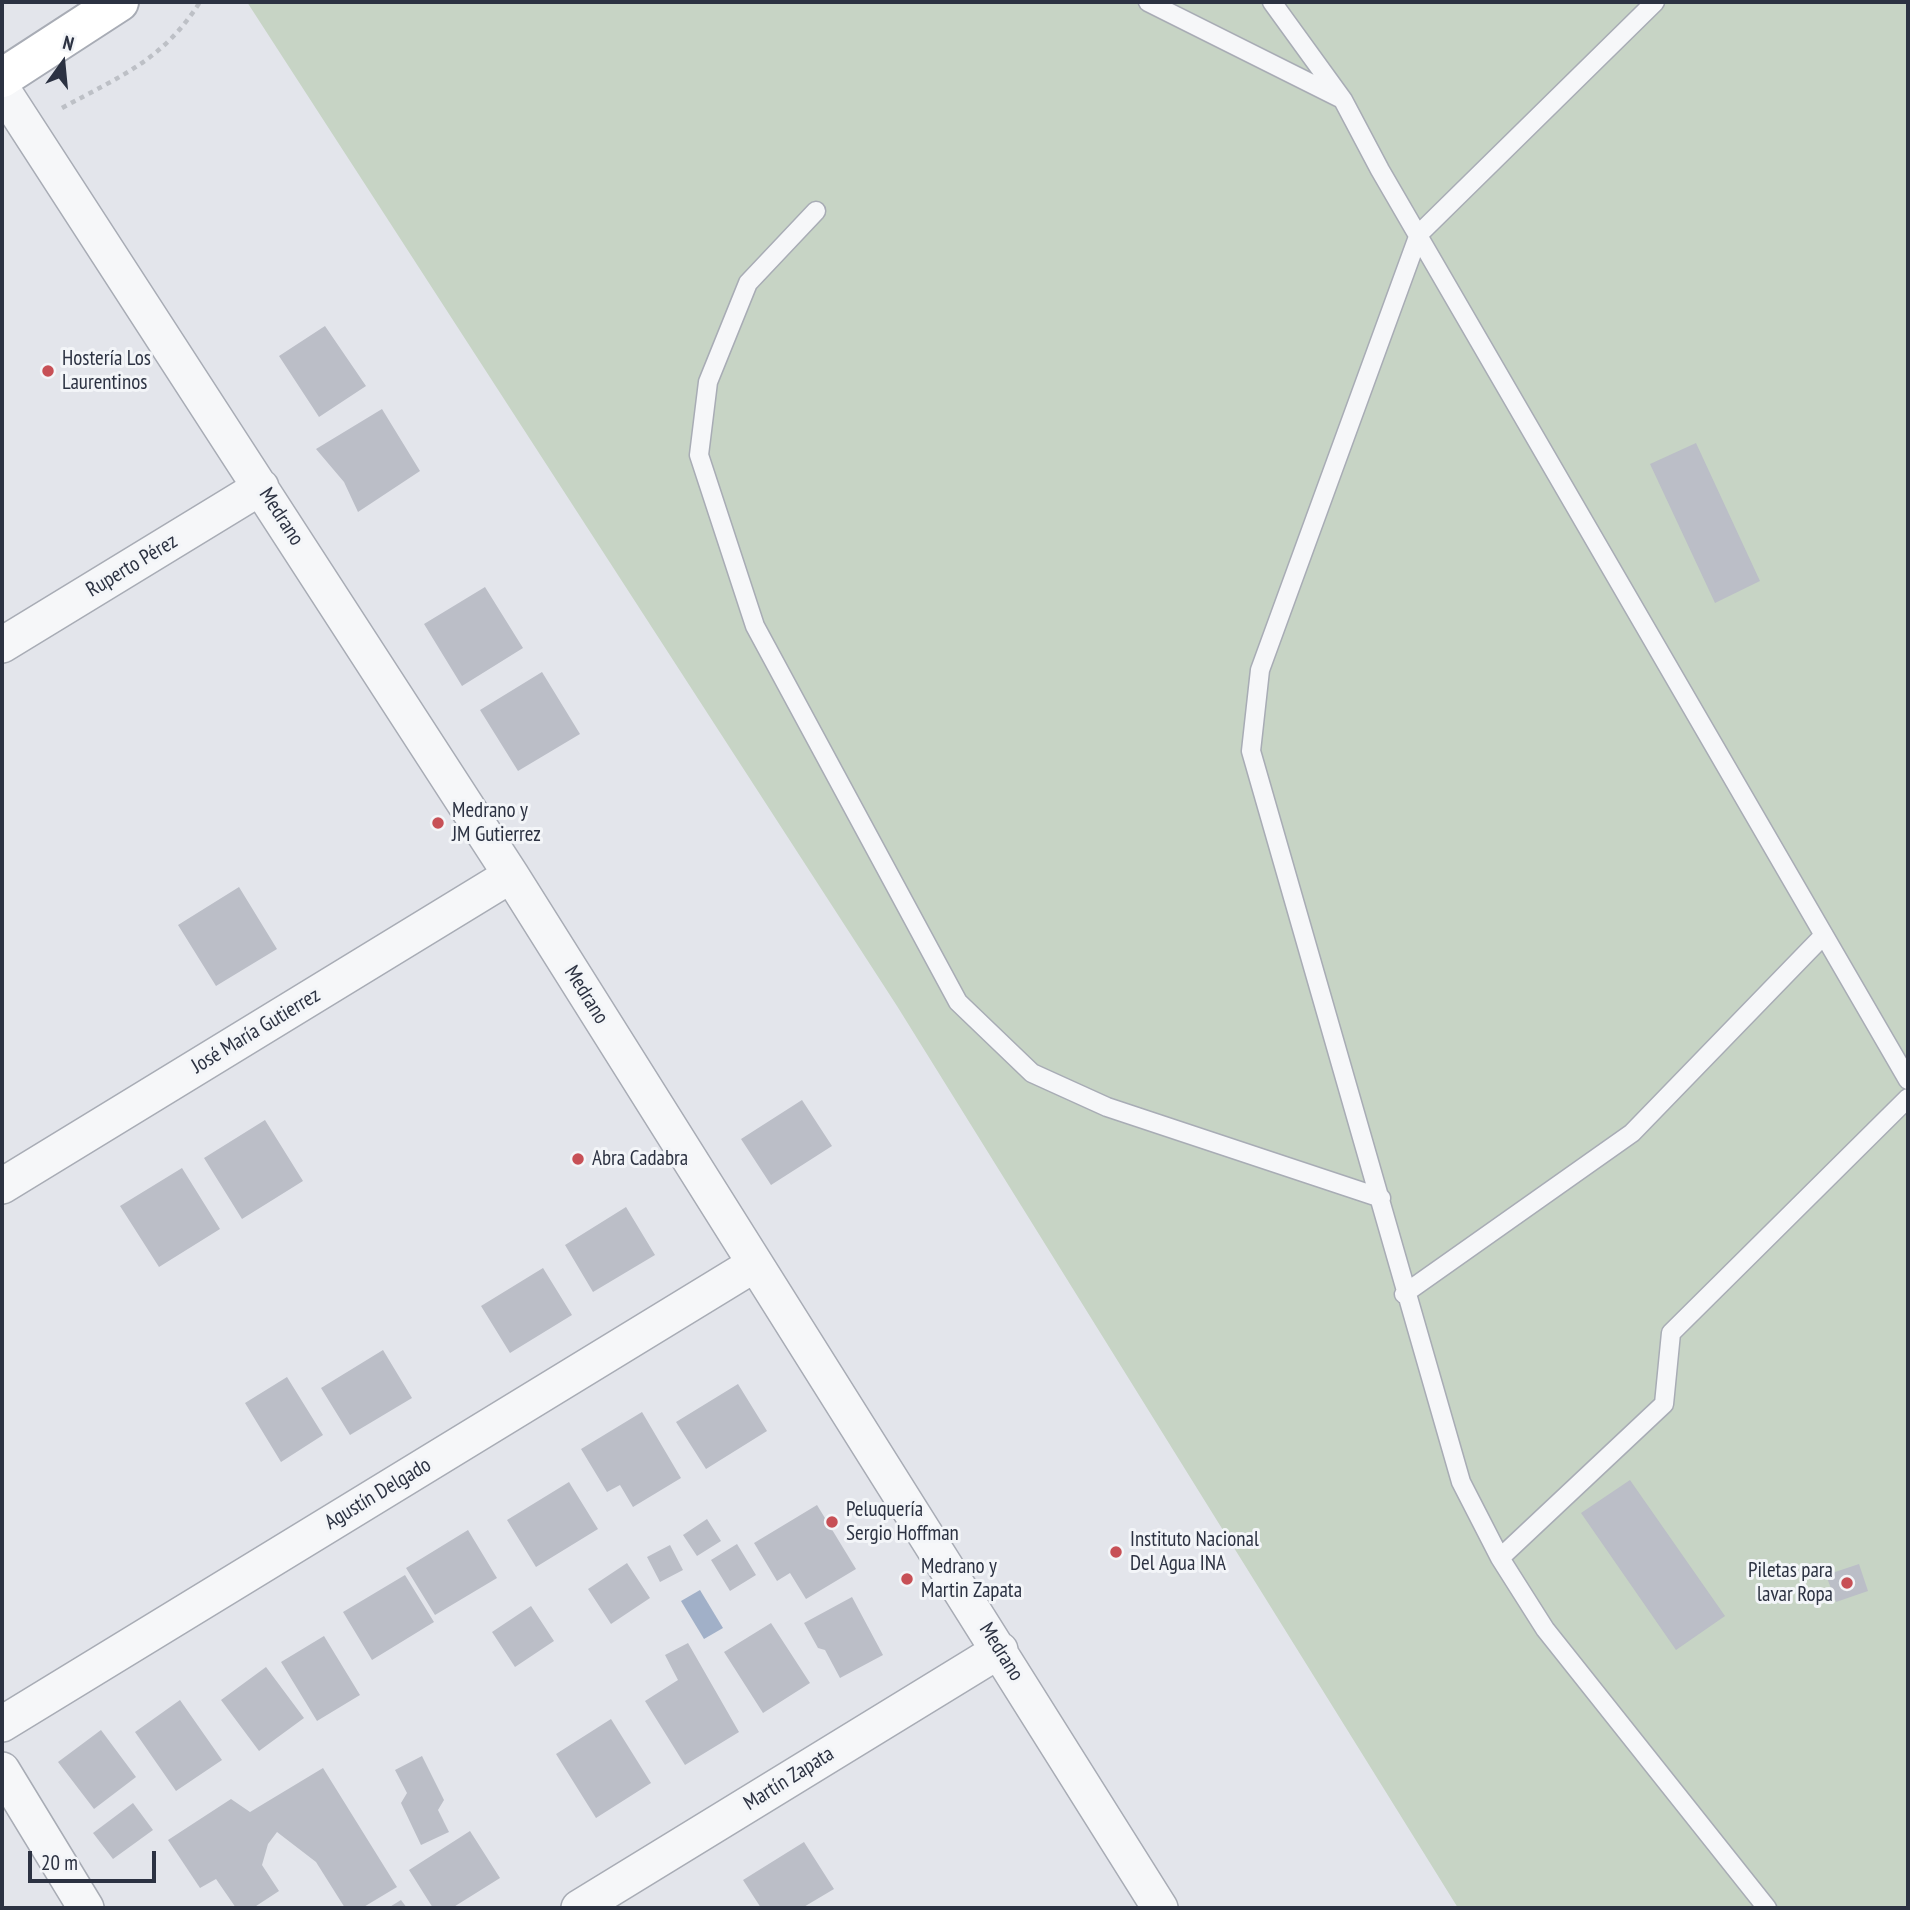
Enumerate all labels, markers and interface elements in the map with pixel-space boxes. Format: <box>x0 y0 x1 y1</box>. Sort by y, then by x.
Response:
north arrow <box>28 28 98 98</box>
text: N <box>60 30 76 56</box>
place label: Hostería Los Laurentinos <box>62 346 151 396</box>
marker: Hostería Los Laurentinos <box>40 363 56 379</box>
street label: Medrano <box>253 483 309 551</box>
street label: Ruperto Pérez <box>82 529 182 603</box>
place label: Medrano y JM Gutierrez <box>452 798 541 848</box>
marker: Medrano y JM Gutierrez <box>430 815 446 831</box>
street label: Medrano <box>558 961 614 1029</box>
street label: José María Gutierrez <box>187 983 325 1079</box>
place label: Abra Cadabra <box>592 1146 688 1172</box>
marker: Abra Cadabra <box>570 1151 586 1167</box>
street label: Agustín Delgado <box>320 1452 436 1536</box>
place label: Peluquería Sergio Hoffman <box>846 1497 959 1547</box>
marker: Peluquería Sergio Hoffman <box>824 1514 840 1530</box>
place label: Instituto Nacional Del Agua INA <box>1130 1527 1259 1577</box>
marker: Instituto Nacional Del Agua INA <box>1108 1544 1124 1560</box>
place label: Medrano y Martin Zapata <box>921 1554 1022 1604</box>
place label: Piletas para lavar Ropa <box>1748 1558 1833 1608</box>
marker: Medrano y Martin Zapata <box>899 1571 915 1587</box>
marker: Piletas para lavar Ropa <box>1839 1575 1855 1591</box>
street label: Medrano <box>973 1618 1029 1686</box>
street label: Martín Zapata <box>739 1742 839 1816</box>
scale bar <box>32 1836 159 1880</box>
text: 20 m <box>41 1849 78 1876</box>

